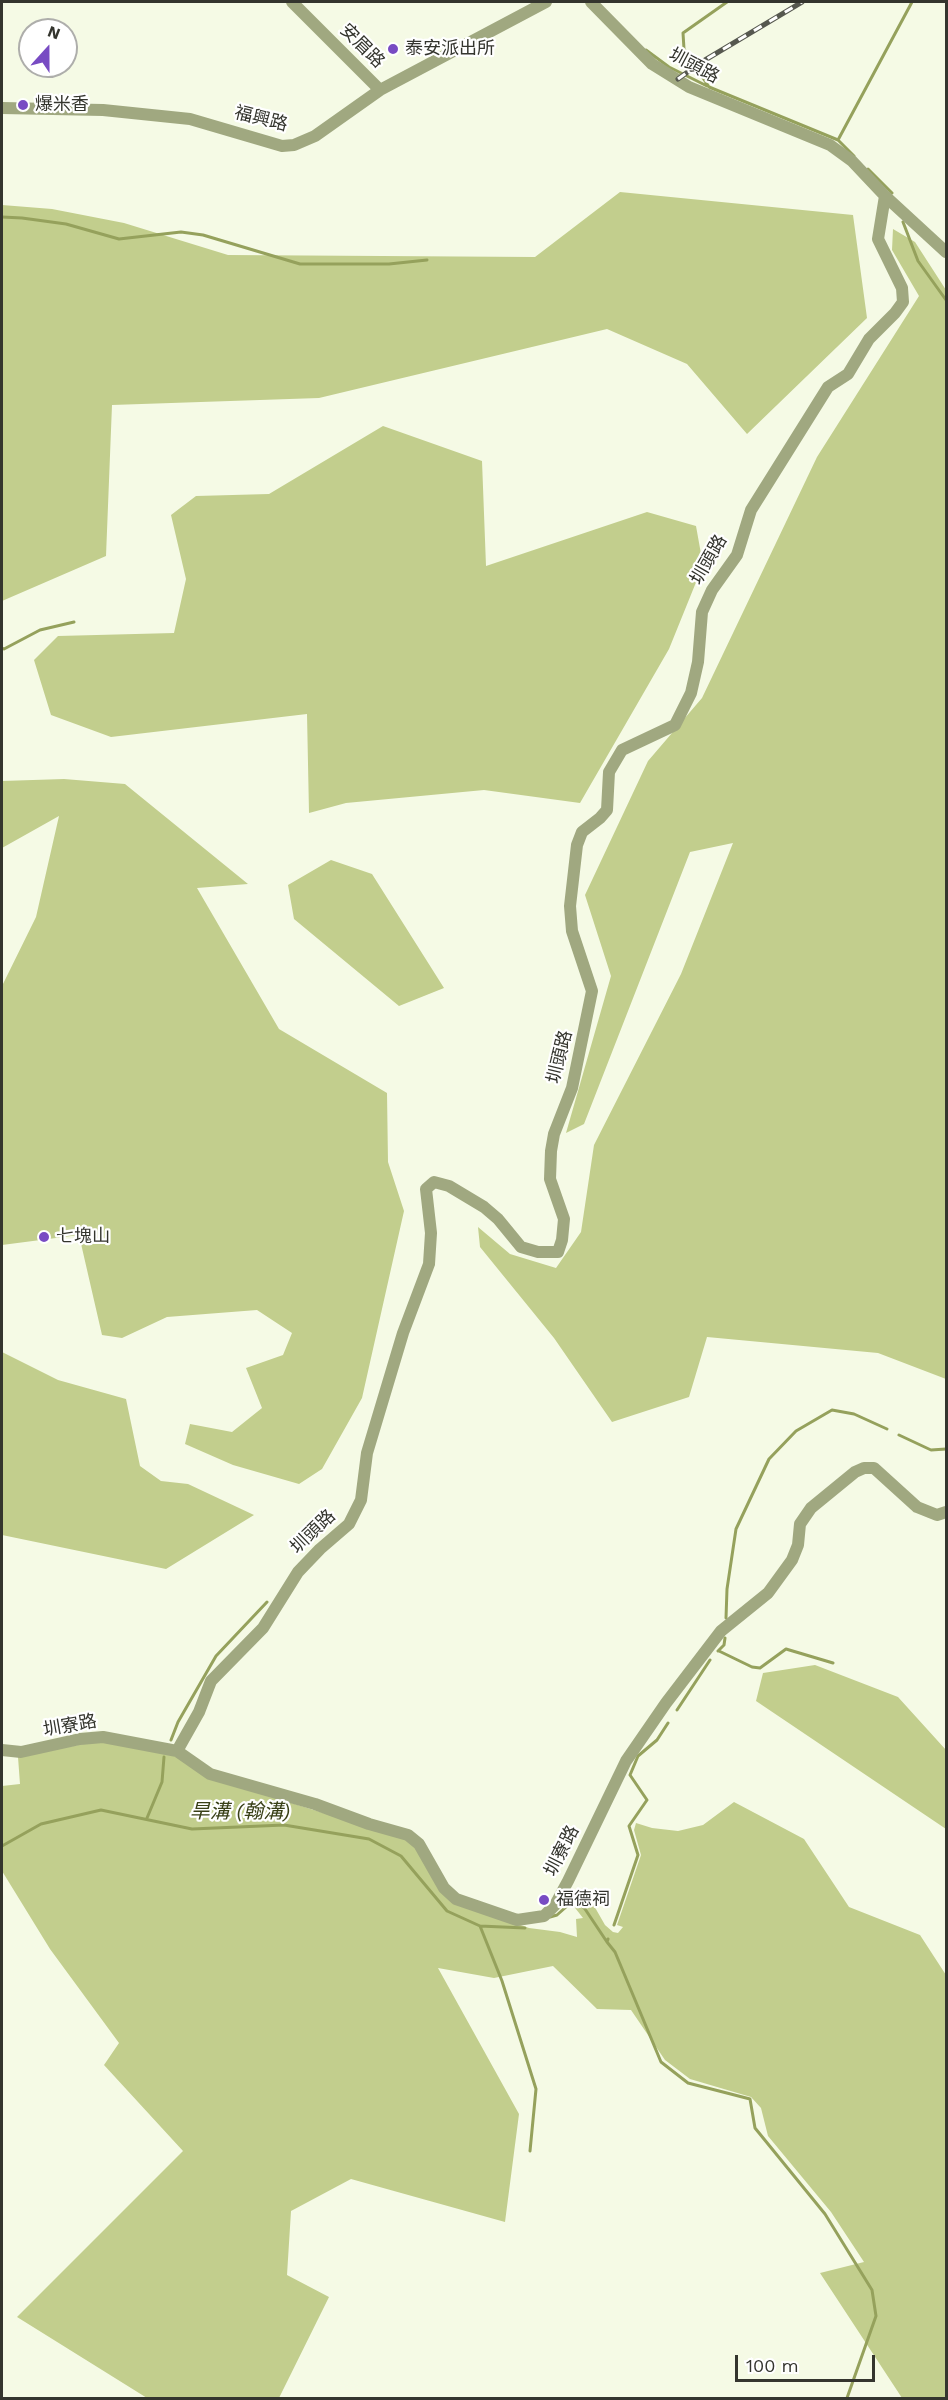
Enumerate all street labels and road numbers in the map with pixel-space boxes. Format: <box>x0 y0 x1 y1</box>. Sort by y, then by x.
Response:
street label: 安眉路 <box>335 19 389 73</box>
street label: 圳頭路 <box>665 44 723 88</box>
street label: 福興路 <box>232 102 290 136</box>
street label: 圳頭路 <box>686 531 732 589</box>
street label: 圳頭路 <box>543 1028 577 1086</box>
street label: 圳頭路 <box>286 1505 340 1559</box>
street label: 圳寮路 <box>42 1711 98 1741</box>
street label: 圳寮路 <box>540 1822 584 1880</box>

